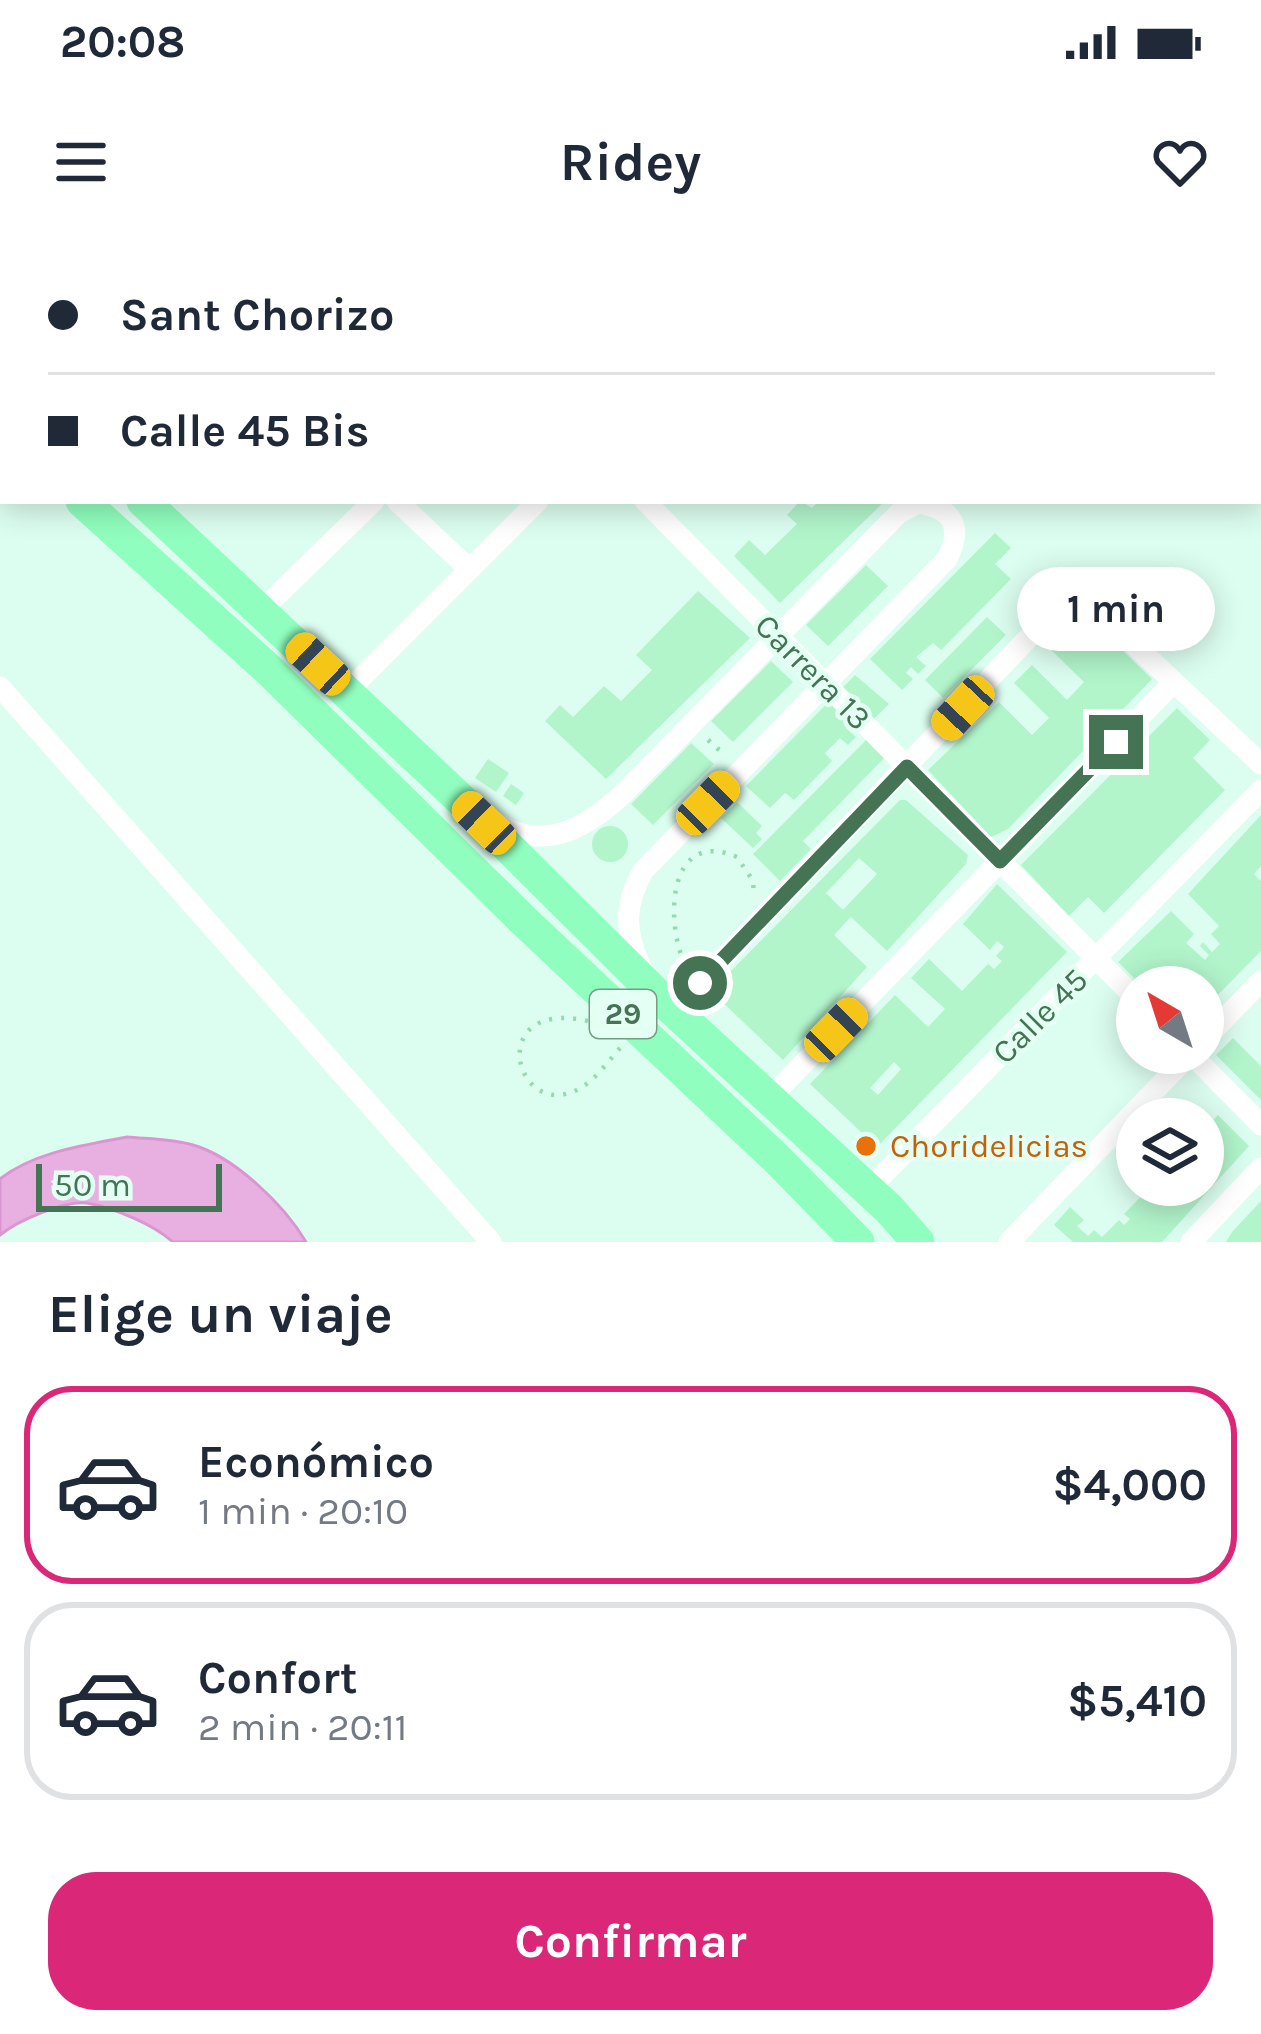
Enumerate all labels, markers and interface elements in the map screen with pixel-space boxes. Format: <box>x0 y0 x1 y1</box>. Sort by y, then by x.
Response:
text: 20:08 <box>60 16 185 68</box>
icon: menu <box>48 129 114 195</box>
icon: heart <box>1147 129 1213 195</box>
text: Ridey <box>560 130 701 194</box>
text: Sant Chorizo <box>120 289 394 341</box>
text: Calle 45 Bis <box>120 405 369 457</box>
callout: 1 min <box>1017 568 1215 652</box>
text: 1 min <box>1067 586 1165 632</box>
street label: Carrera 13 <box>747 606 879 738</box>
car <box>279 626 357 702</box>
car <box>925 669 1001 747</box>
route end <box>1089 715 1143 769</box>
car <box>670 765 746 841</box>
car <box>446 785 522 861</box>
route start <box>673 956 727 1010</box>
street label: Calle 45 <box>985 961 1095 1071</box>
north arrow <box>1116 966 1224 1074</box>
map controls <box>1116 966 1224 1206</box>
road number: 29 <box>590 990 656 1038</box>
car <box>798 992 874 1068</box>
button: layers <box>1116 1098 1224 1206</box>
place label: Choridelicias <box>890 1127 1088 1165</box>
marker: Choridelicias <box>853 1133 879 1159</box>
scale bar <box>36 1158 222 1211</box>
text: 50 m <box>54 1166 131 1204</box>
text: Elige un viaje <box>48 1282 393 1346</box>
icon: car <box>54 1431 162 1539</box>
text: Económico <box>198 1436 434 1488</box>
text: $4,000 <box>1052 1459 1207 1511</box>
text: 1 min · 20:10 <box>198 1488 408 1534</box>
icon: car <box>54 1647 162 1755</box>
text: Confort <box>198 1652 357 1704</box>
text: $5,410 <box>1067 1675 1207 1727</box>
text: 2 min · 20:11 <box>198 1704 408 1750</box>
button: Confirmar <box>48 1872 1213 2010</box>

